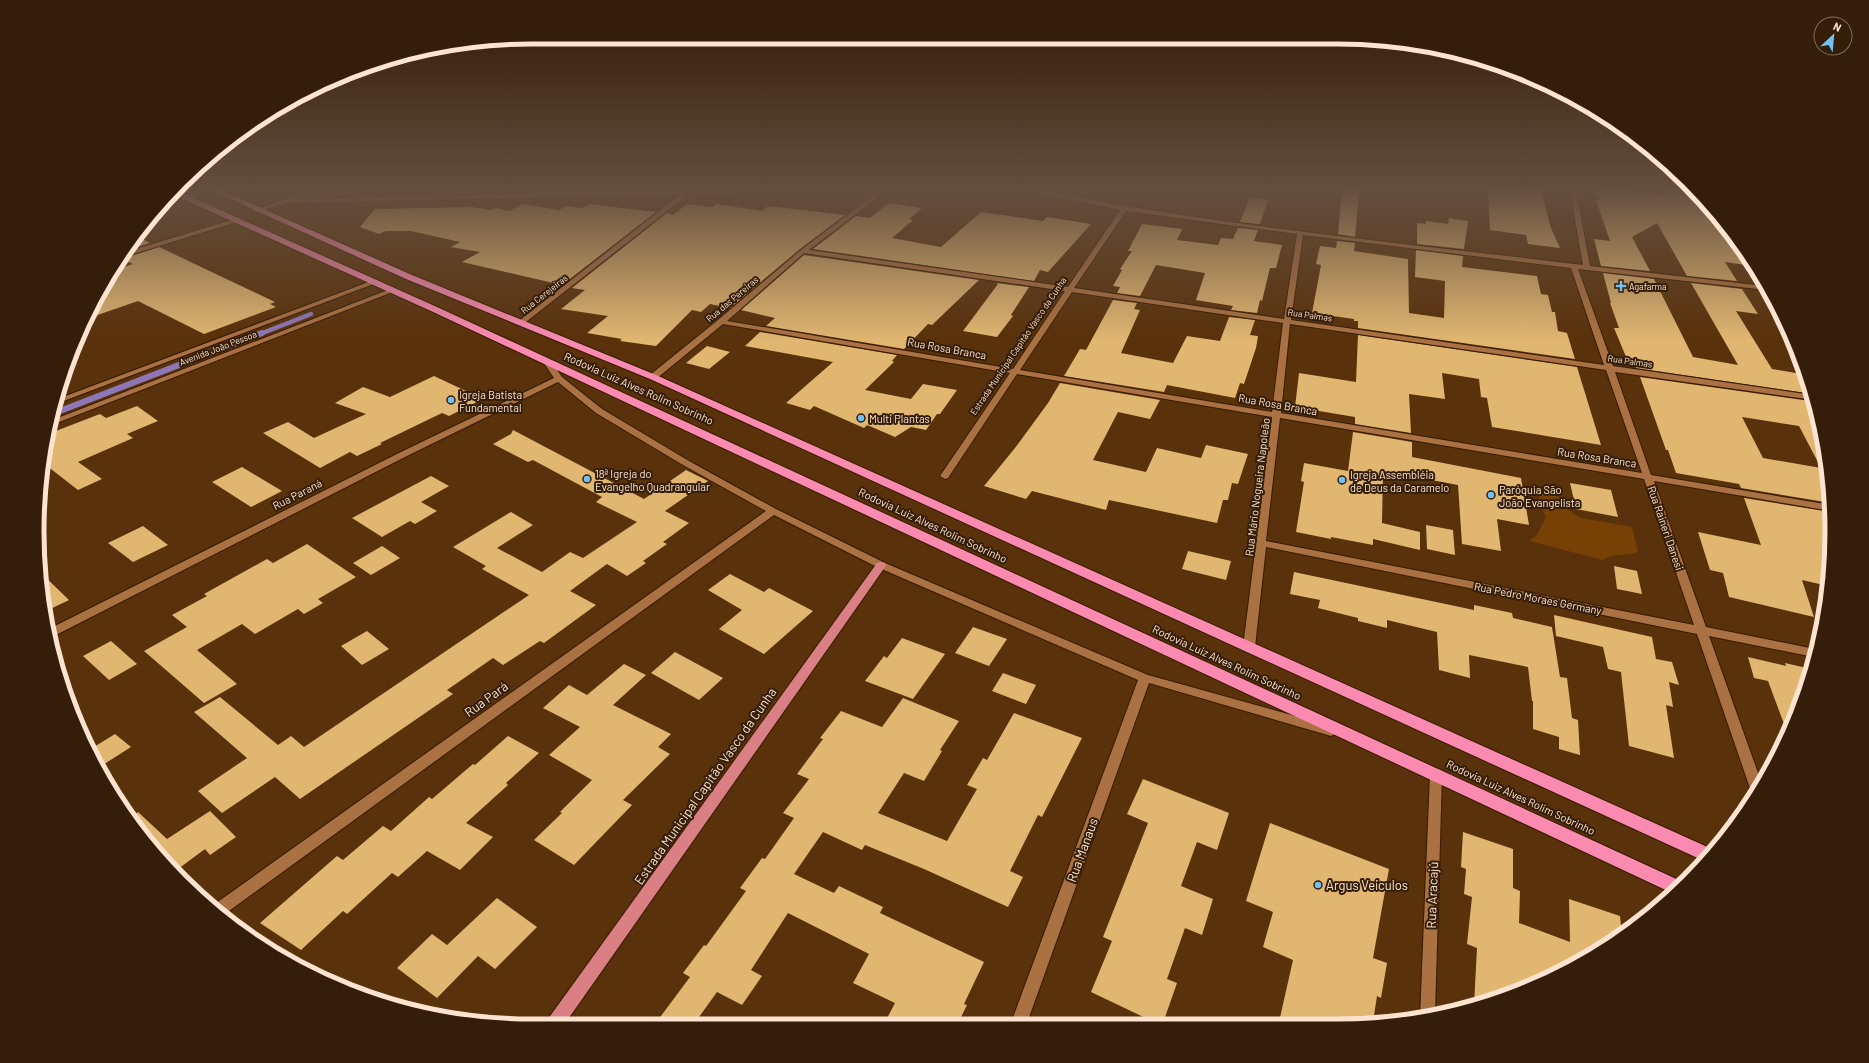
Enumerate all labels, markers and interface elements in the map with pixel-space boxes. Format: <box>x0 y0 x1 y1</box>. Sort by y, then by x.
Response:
north arrow <box>1813 16 1853 56</box>
text: N <box>1831 19 1844 34</box>
street label: Rua Cerejeiras <box>518 272 570 316</box>
street label: Rua das Pereiras <box>704 274 760 324</box>
street label: Estrada Municipal Capitão Vasco da Cunha <box>968 275 1068 417</box>
marker: Agafarma <box>1616 281 1626 291</box>
place label: Agafarma <box>1629 281 1667 292</box>
street label: Rua Palmas <box>1287 306 1333 324</box>
street label: Avenida João Pessoa <box>178 328 258 368</box>
street label: Rua Rosa Branca <box>907 335 987 361</box>
street label: Rodovia Luiz Alves Rolim Sobrinho <box>562 349 716 427</box>
street label: Rua Palmas <box>1607 352 1653 370</box>
place label: Igreja Batista Fundamental <box>459 388 522 414</box>
street label: Rua Rosa Branca <box>1238 391 1318 417</box>
marker: Igreja Batista Fundamental <box>446 395 456 405</box>
place label: Multi Plantas <box>869 412 930 425</box>
marker: Multi Plantas <box>856 413 866 423</box>
street label: Rua Mário Nogueira Napoleão <box>1242 417 1272 557</box>
street label: Rua Rosa Branca <box>1556 444 1638 470</box>
place label: 18ª Igreja do Evangelho Quadrangular <box>595 467 710 493</box>
place label: Igreja Assembléia de Deus da Caramelo <box>1350 468 1449 494</box>
marker: 18ª Igreja do Evangelho Quadrangular <box>582 474 592 484</box>
marker: Igreja Assembléia de Deus da Caramelo <box>1337 475 1347 485</box>
street label: Rua Paraná <box>270 476 324 512</box>
place label: Paróquia São João Evangelista <box>1499 483 1580 509</box>
street label: Rua Raineri Danesi <box>1645 484 1687 572</box>
street label: Rodovia Luiz Alves Rolim Sobrinho <box>857 485 1009 565</box>
marker: Paróquia São João Evangelista <box>1486 490 1496 500</box>
street label: Rua Pedro Moraes Germany <box>1473 579 1603 617</box>
street label: Rodovia Luiz Alves Rolim Sobrinho <box>1151 622 1303 702</box>
street label: Rua Pará <box>461 678 511 720</box>
street label: Estrada Municipal Capitão Vasco da Cunha <box>631 684 779 888</box>
street label: Rodovia Luiz Alves Rolim Sobrinho <box>1445 757 1597 837</box>
street label: Rua Manaus <box>1063 816 1101 884</box>
street label: Rua Aracajú <box>1423 861 1441 929</box>
place label: Argus Veículos <box>1326 877 1408 893</box>
marker: Argus Veículos <box>1313 880 1323 890</box>

